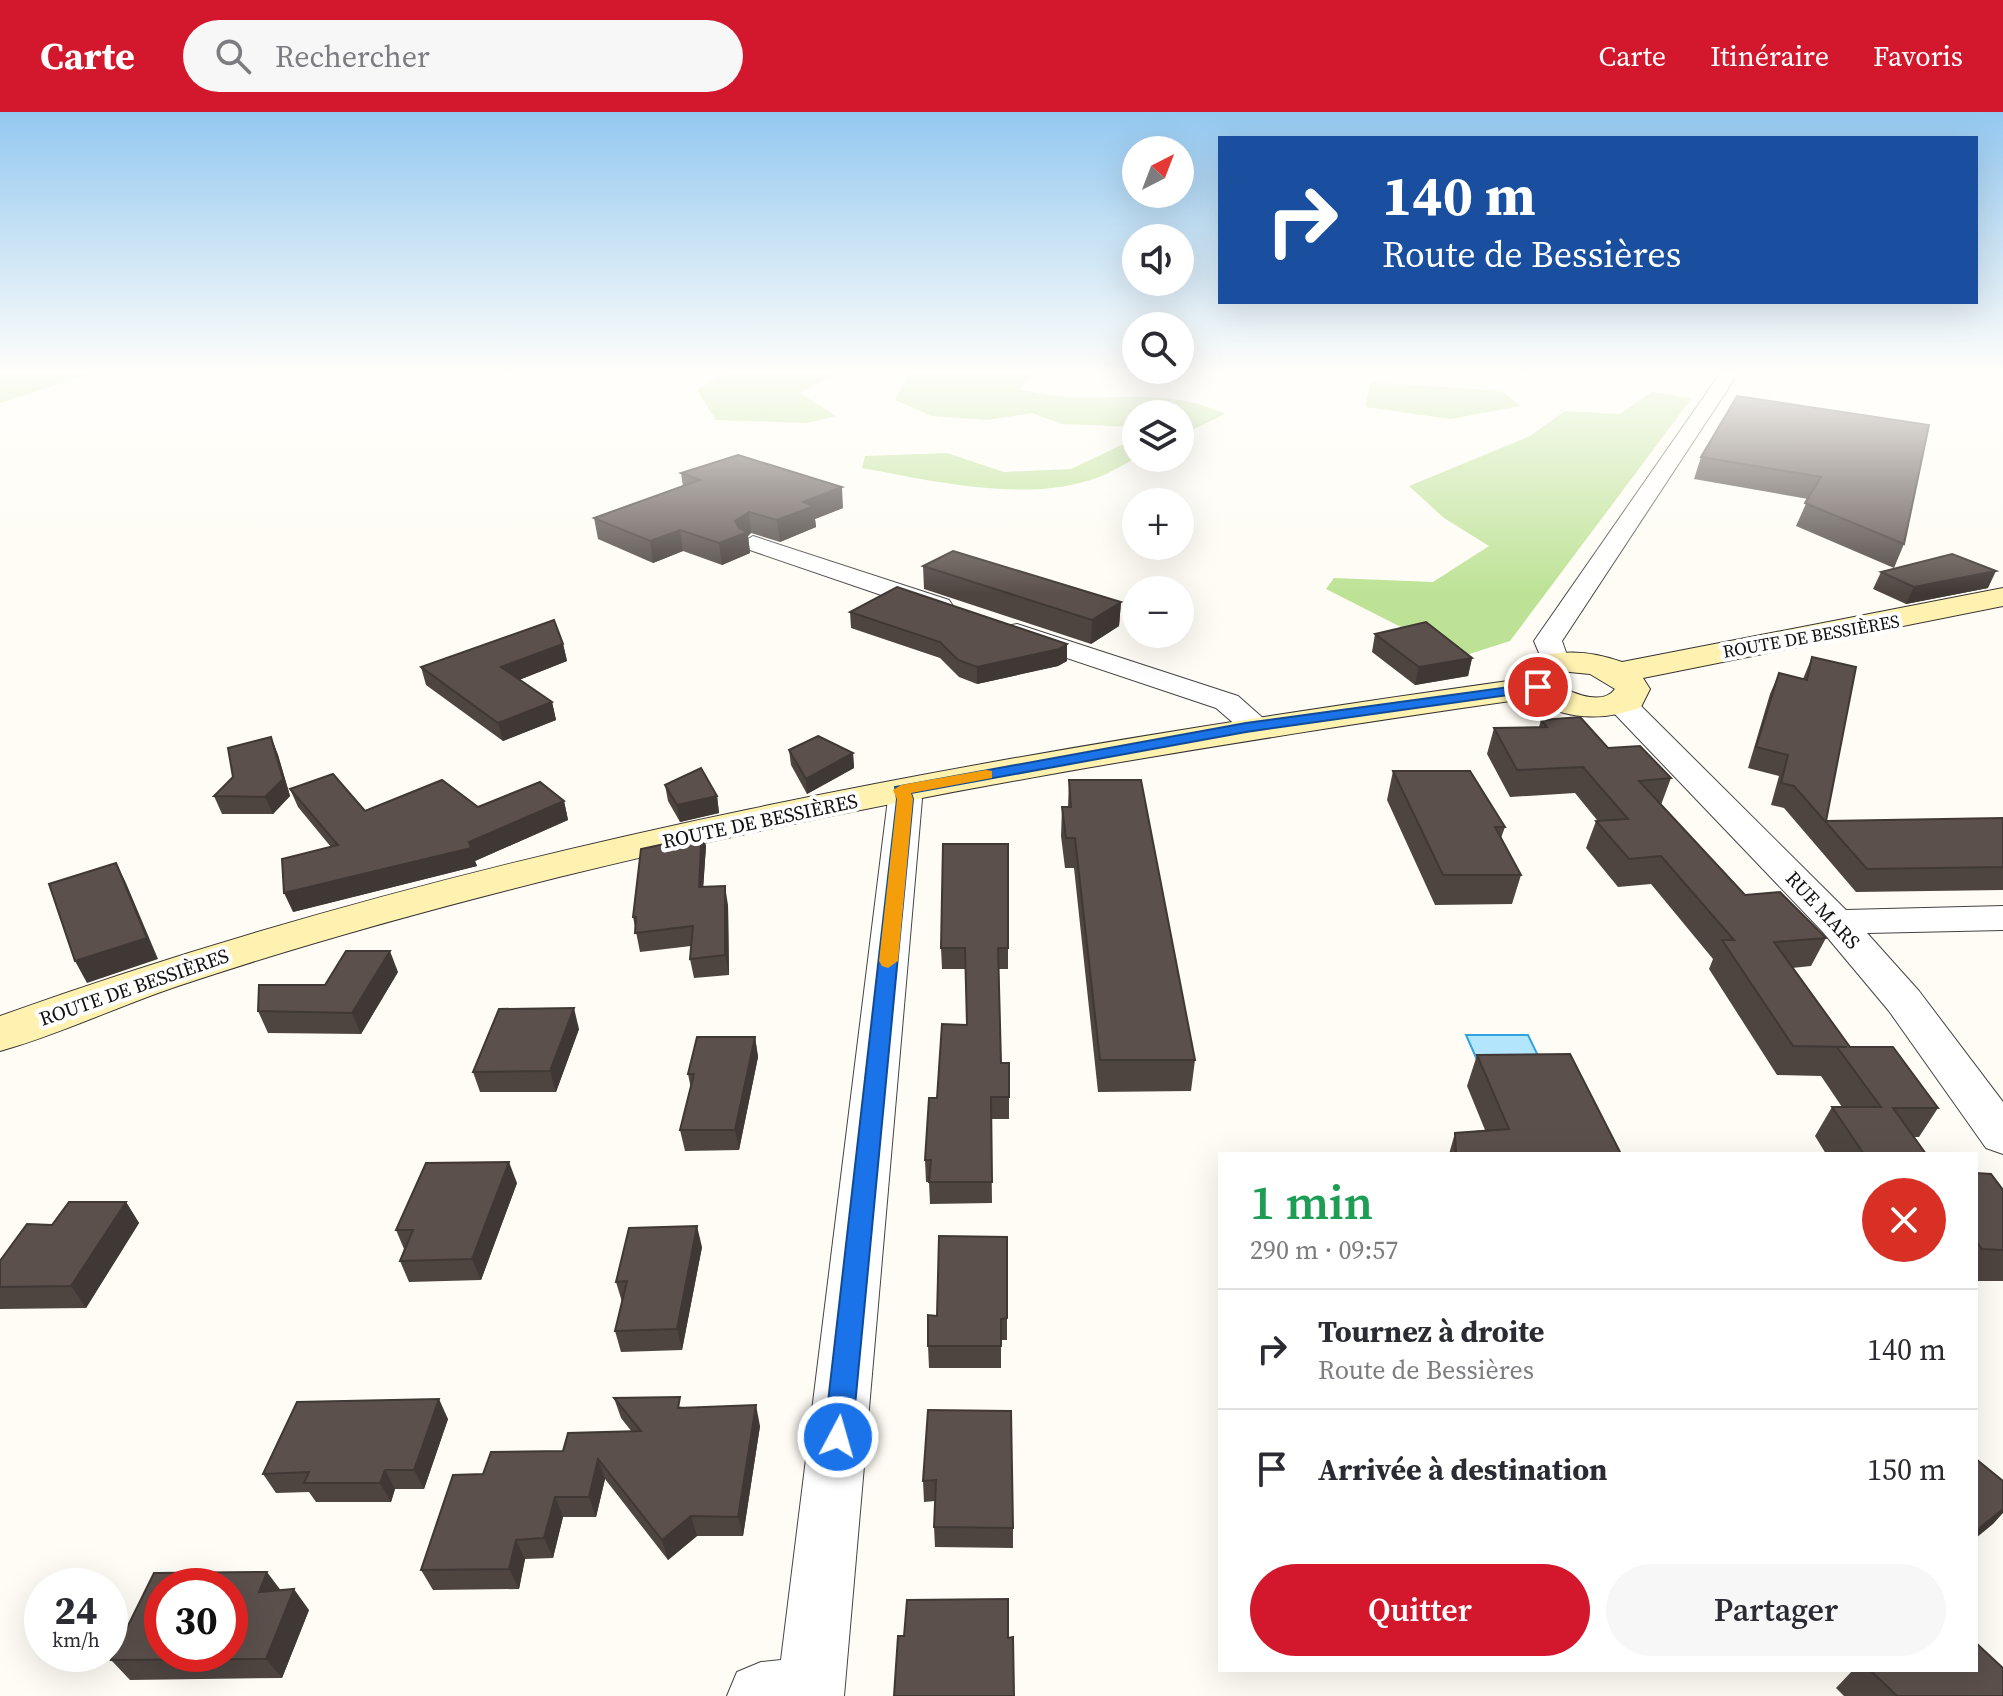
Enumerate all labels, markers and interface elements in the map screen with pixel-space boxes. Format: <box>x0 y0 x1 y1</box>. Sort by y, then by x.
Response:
search box <box>183 20 743 92</box>
text: Carte <box>40 30 135 82</box>
icon: search <box>211 34 255 78</box>
text: Rechercher <box>275 36 430 77</box>
text: Carte <box>1599 37 1666 75</box>
text: Itinéraire <box>1710 37 1829 75</box>
text: Favoris <box>1873 37 1963 75</box>
north arrow <box>1122 136 1194 208</box>
map controls <box>1122 136 1194 648</box>
text: 140 m <box>1382 157 1536 234</box>
icon: right <box>1250 168 1354 272</box>
button: sound <box>1122 224 1194 296</box>
text: Route de Bessières <box>1382 230 1681 279</box>
button: search <box>1122 312 1194 384</box>
button: layers <box>1122 400 1194 472</box>
button: + <box>1122 488 1194 560</box>
button: − <box>1122 576 1194 648</box>
street label: ROUTE DE BESSIÈRES <box>1721 608 1901 664</box>
pin <box>1504 653 1572 721</box>
icon: arrive <box>1516 665 1560 709</box>
street label: ROUTE DE BESSIÈRES <box>660 787 860 855</box>
street label: RUE MARS <box>1779 865 1867 955</box>
street label: ROUTE DE BESSIÈRES <box>35 941 233 1033</box>
text: 1 min <box>1250 1169 1373 1235</box>
button: close <box>1862 1178 1946 1262</box>
text: 290 m · 09:57 <box>1250 1232 1398 1268</box>
text: Tournez à droite <box>1318 1311 1544 1352</box>
icon: right <box>1250 1327 1294 1371</box>
text: 140 m <box>1867 1329 1946 1370</box>
text: Route de Bessières <box>1318 1352 1534 1388</box>
position arrow <box>796 1395 880 1479</box>
icon: arrive <box>1250 1447 1294 1491</box>
text: Arrivée à destination <box>1318 1449 1608 1490</box>
text: 150 m <box>1867 1449 1946 1490</box>
button: Quitter <box>1250 1564 1590 1656</box>
button: Partager <box>1606 1564 1946 1656</box>
speed limit sign: 30 <box>144 1568 248 1672</box>
text: 24 <box>54 1583 98 1637</box>
text: km/h <box>52 1626 100 1654</box>

